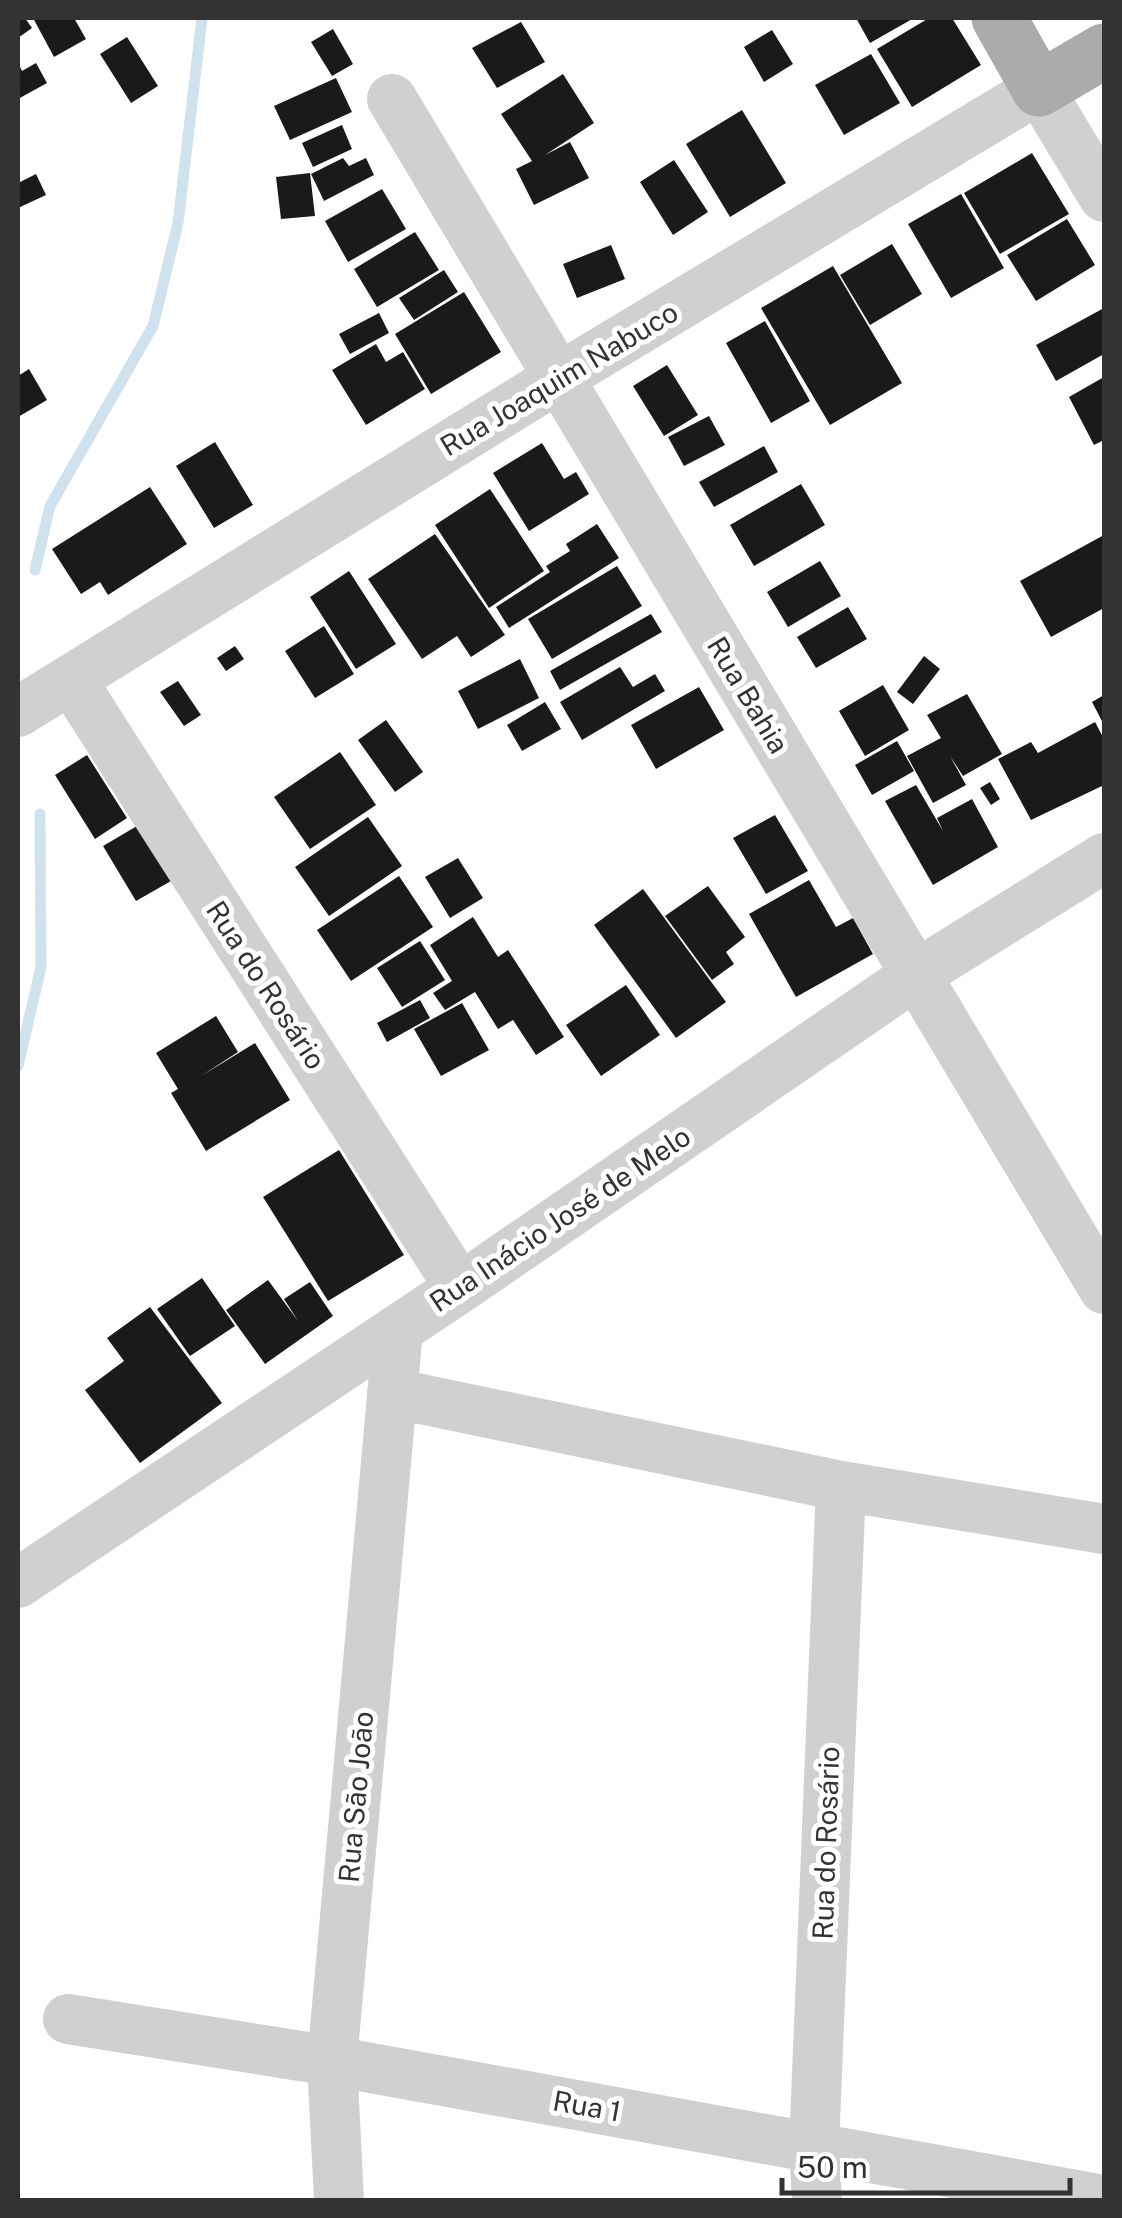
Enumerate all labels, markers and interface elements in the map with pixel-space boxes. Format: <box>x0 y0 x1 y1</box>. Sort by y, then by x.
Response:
street label: Rua Joaquim Nabuco <box>434 295 683 462</box>
street label: Rua Bahia <box>701 630 796 759</box>
street label: Rua do Rosário <box>200 895 333 1075</box>
street label: Rua Inácio José de Melo <box>423 1119 696 1318</box>
street label: Rua São João <box>332 1710 379 1884</box>
street label: Rua do Rosário <box>806 1746 845 1940</box>
street label: Rua 1 <box>550 2083 624 2128</box>
scale bar <box>782 2133 1070 2195</box>
text: 50 m <box>797 2149 868 2185</box>

